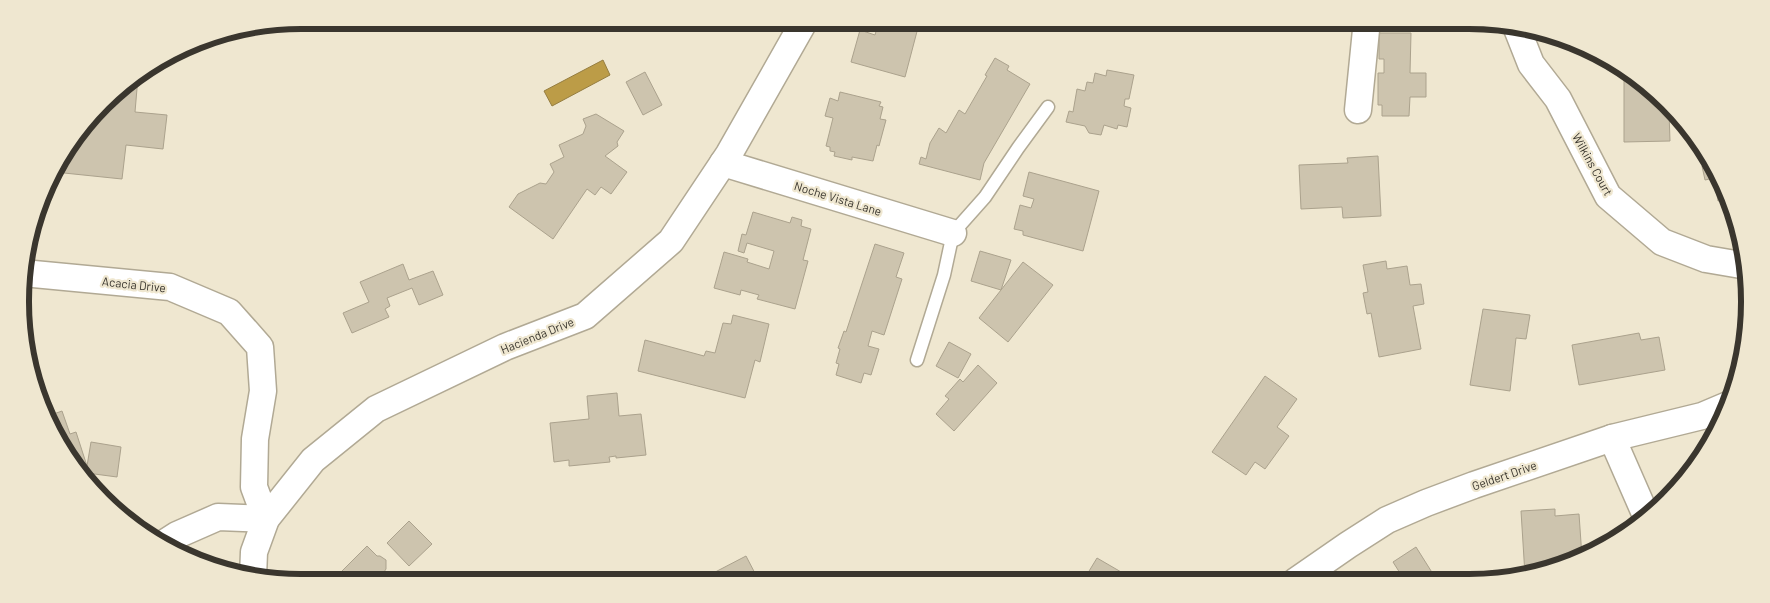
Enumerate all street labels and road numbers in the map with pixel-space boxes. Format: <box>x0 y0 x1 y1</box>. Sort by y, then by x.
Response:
street label: Wilkins Court <box>1570 130 1616 198</box>
street label: Noche Vista Lane <box>793 178 883 218</box>
street label: Acacia Drive <box>101 274 167 294</box>
street label: Hacienda Drive <box>498 314 576 356</box>
street label: Geldert Drive <box>1470 457 1538 493</box>

